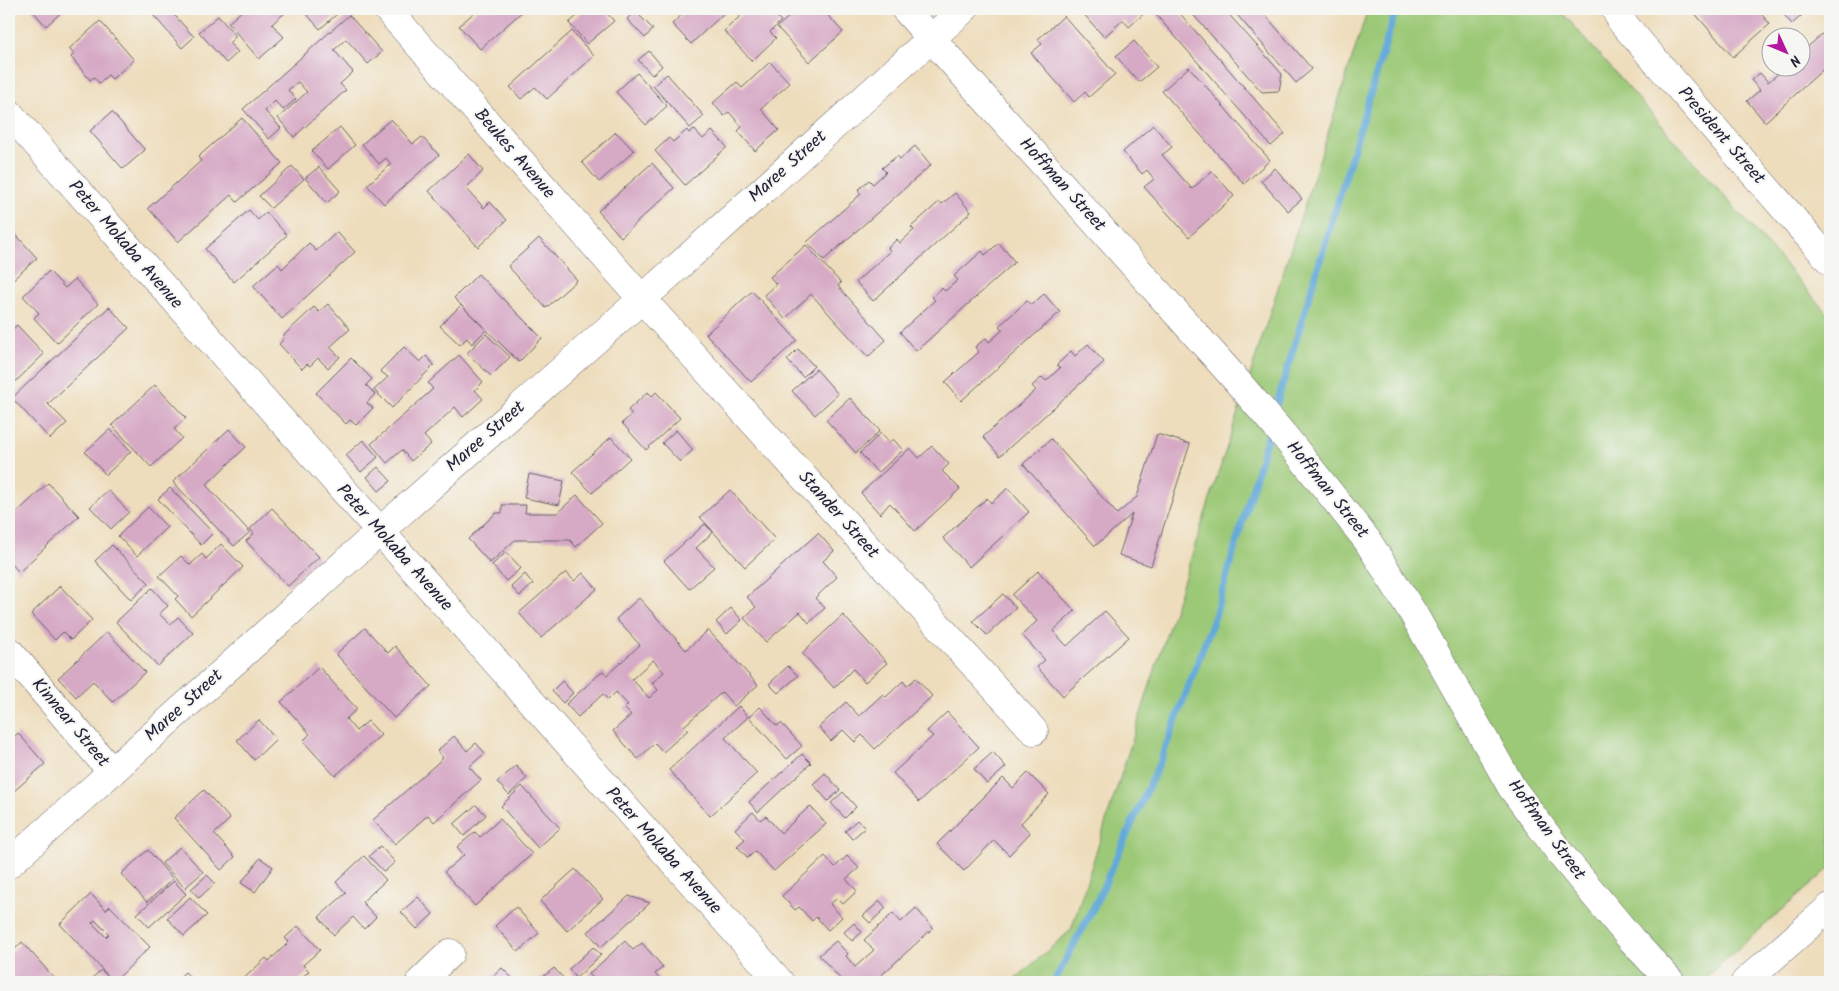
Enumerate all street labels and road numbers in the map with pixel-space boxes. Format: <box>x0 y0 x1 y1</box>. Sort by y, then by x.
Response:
street label: President Street <box>1670 80 1773 192</box>
street label: Beukes Avenue <box>466 102 562 206</box>
street label: Maree Street <box>742 123 835 210</box>
street label: Hoffman Street <box>1011 131 1113 240</box>
street label: Peter Mokaba Avenue <box>60 174 190 316</box>
street label: Maree Street <box>440 393 533 480</box>
street label: Hoffman Street <box>1278 435 1376 546</box>
street label: Stander Street <box>790 464 886 567</box>
street label: Peter Mokaba Avenue <box>329 478 459 618</box>
street label: Maree Street <box>138 662 231 749</box>
street label: Kinnear Street <box>24 672 117 775</box>
street label: Hoffman Street <box>1499 773 1593 887</box>
street label: Peter Mokaba Avenue <box>598 781 728 921</box>

